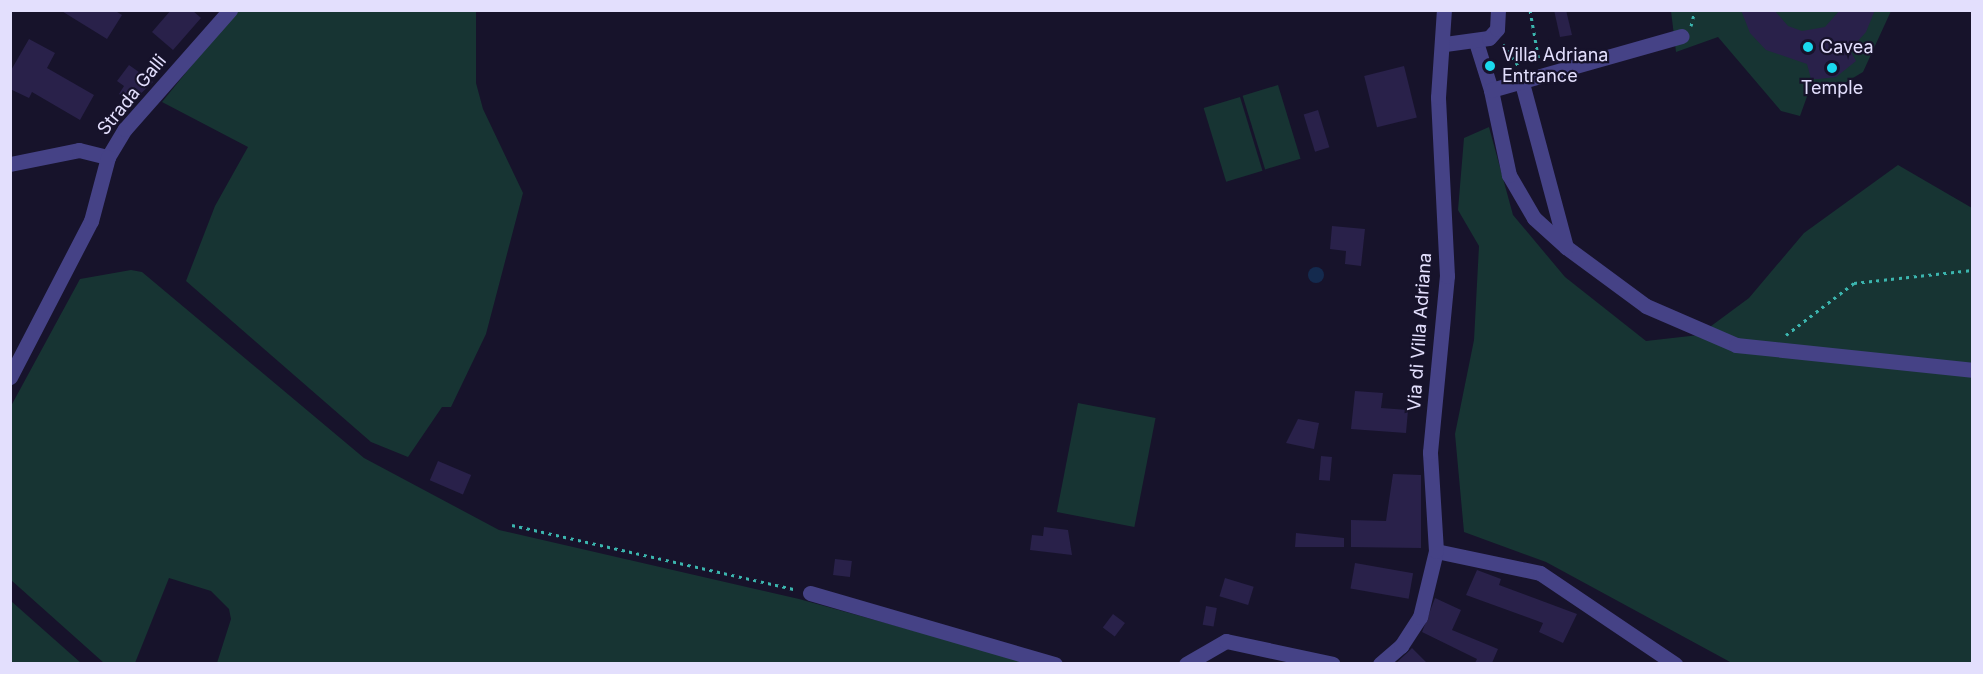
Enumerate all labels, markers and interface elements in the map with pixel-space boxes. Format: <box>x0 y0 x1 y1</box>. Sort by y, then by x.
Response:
place label: Cavea <box>1820 36 1874 58</box>
marker: Cavea <box>1801 40 1815 54</box>
place label: Villa Adriana Entrance <box>1502 45 1608 88</box>
street label: Strada Galli <box>93 50 171 140</box>
marker: Villa Adriana Entrance <box>1483 59 1497 73</box>
marker: Temple <box>1825 61 1839 75</box>
place label: Temple <box>1801 77 1863 99</box>
street label: Via di Villa Adriana <box>1404 252 1436 412</box>

